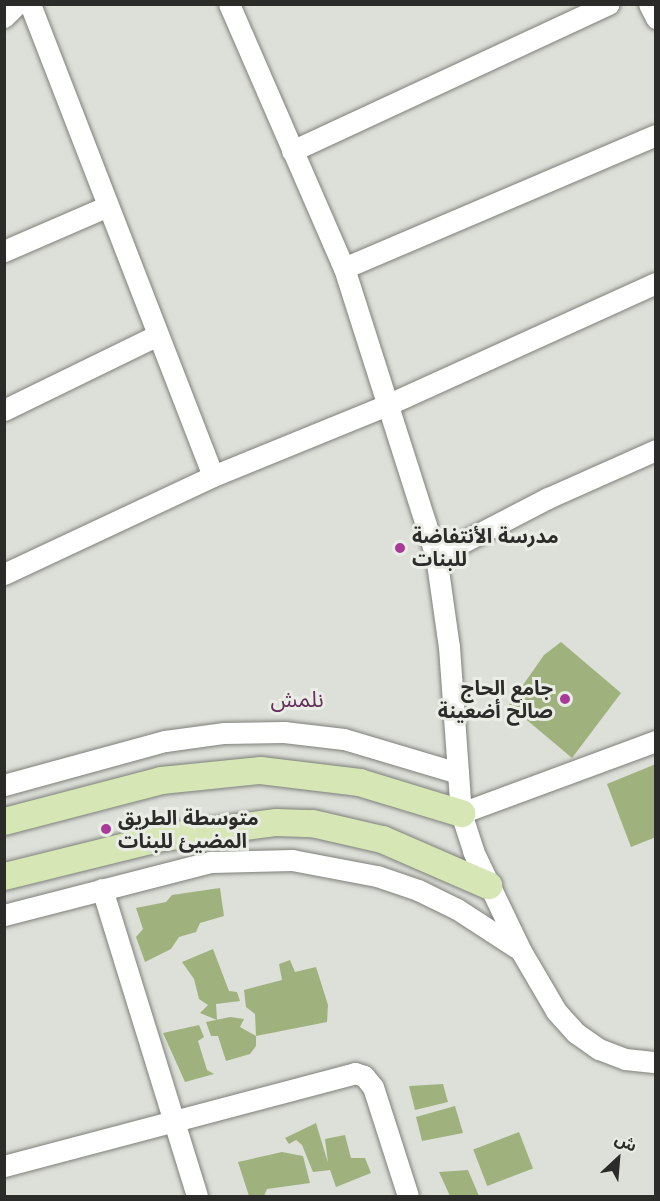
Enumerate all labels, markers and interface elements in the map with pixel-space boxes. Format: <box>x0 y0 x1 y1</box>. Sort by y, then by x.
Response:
place label: مدرسة الأنتفاضة للبنات <box>412 524 559 571</box>
marker: مدرسة الأنتفاضة للبنات <box>393 541 407 555</box>
place label: جامع الحاج صالح أضعينة <box>438 676 553 723</box>
district label: نلمش <box>270 687 324 713</box>
marker: جامع الحاج صالح أضعينة <box>558 692 572 706</box>
place label: متوسطة الطريق المضيئ للبنات <box>118 806 259 853</box>
marker: متوسطة الطريق المضيئ للبنات <box>99 822 113 836</box>
north arrow <box>588 1129 648 1189</box>
text: ش <box>612 1129 640 1156</box>

